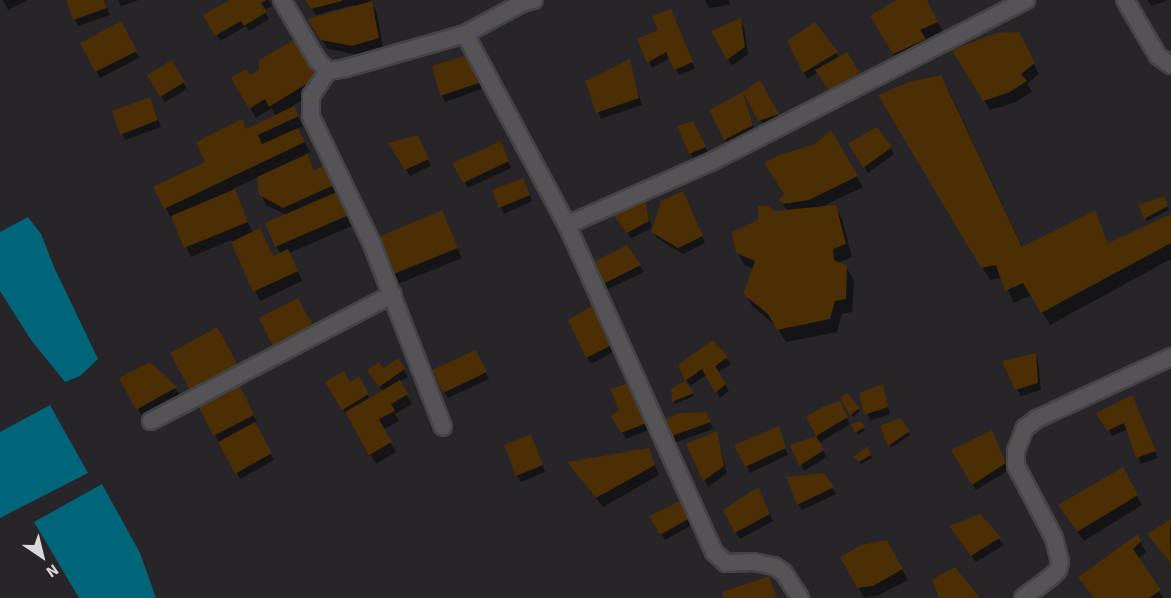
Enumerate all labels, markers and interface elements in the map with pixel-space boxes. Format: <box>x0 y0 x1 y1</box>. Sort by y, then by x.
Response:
north arrow <box>12 526 72 586</box>
text: N <box>42 559 63 583</box>

